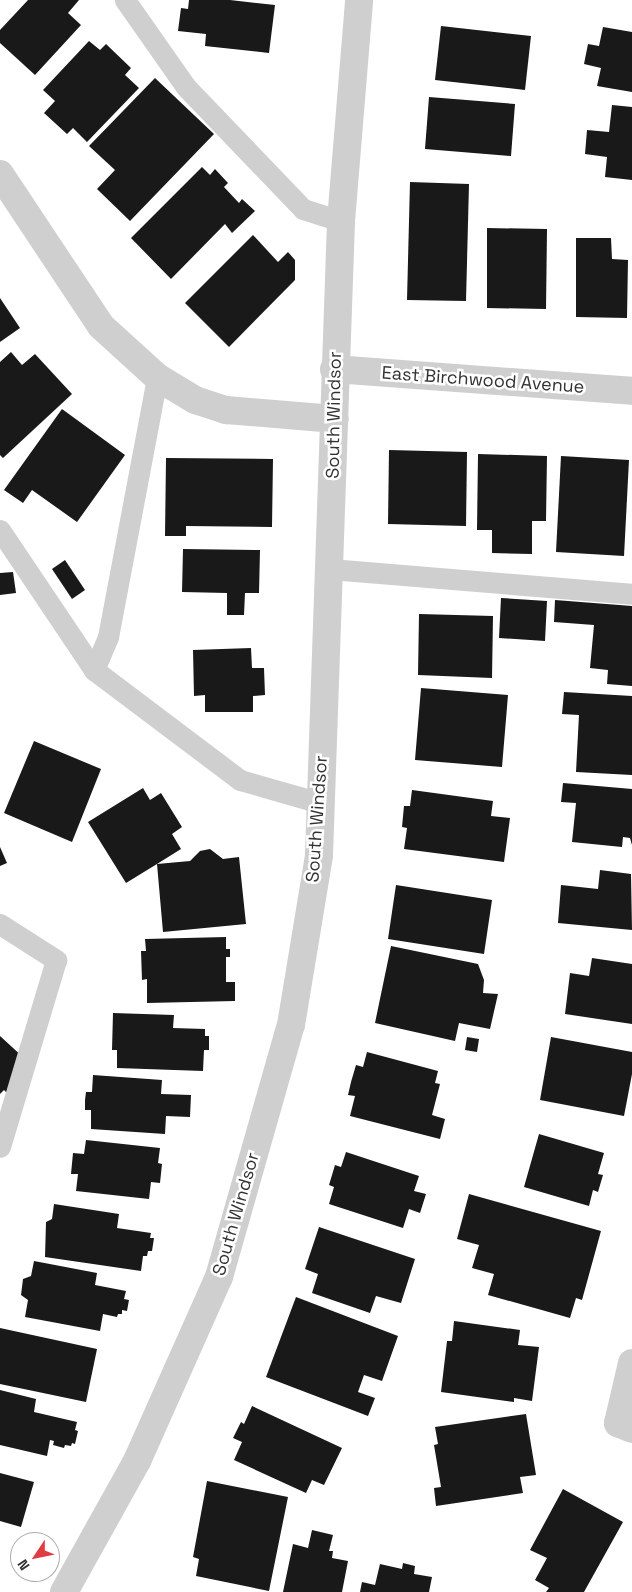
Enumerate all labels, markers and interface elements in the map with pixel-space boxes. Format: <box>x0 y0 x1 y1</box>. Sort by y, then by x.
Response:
street label: South Windsor <box>322 351 346 479</box>
street label: East Birchwood Avenue <box>381 362 585 398</box>
street label: South Windsor <box>302 755 332 883</box>
street label: South Windsor <box>208 1150 264 1278</box>
north arrow <box>10 1532 60 1582</box>
text: N <box>13 1556 33 1574</box>

